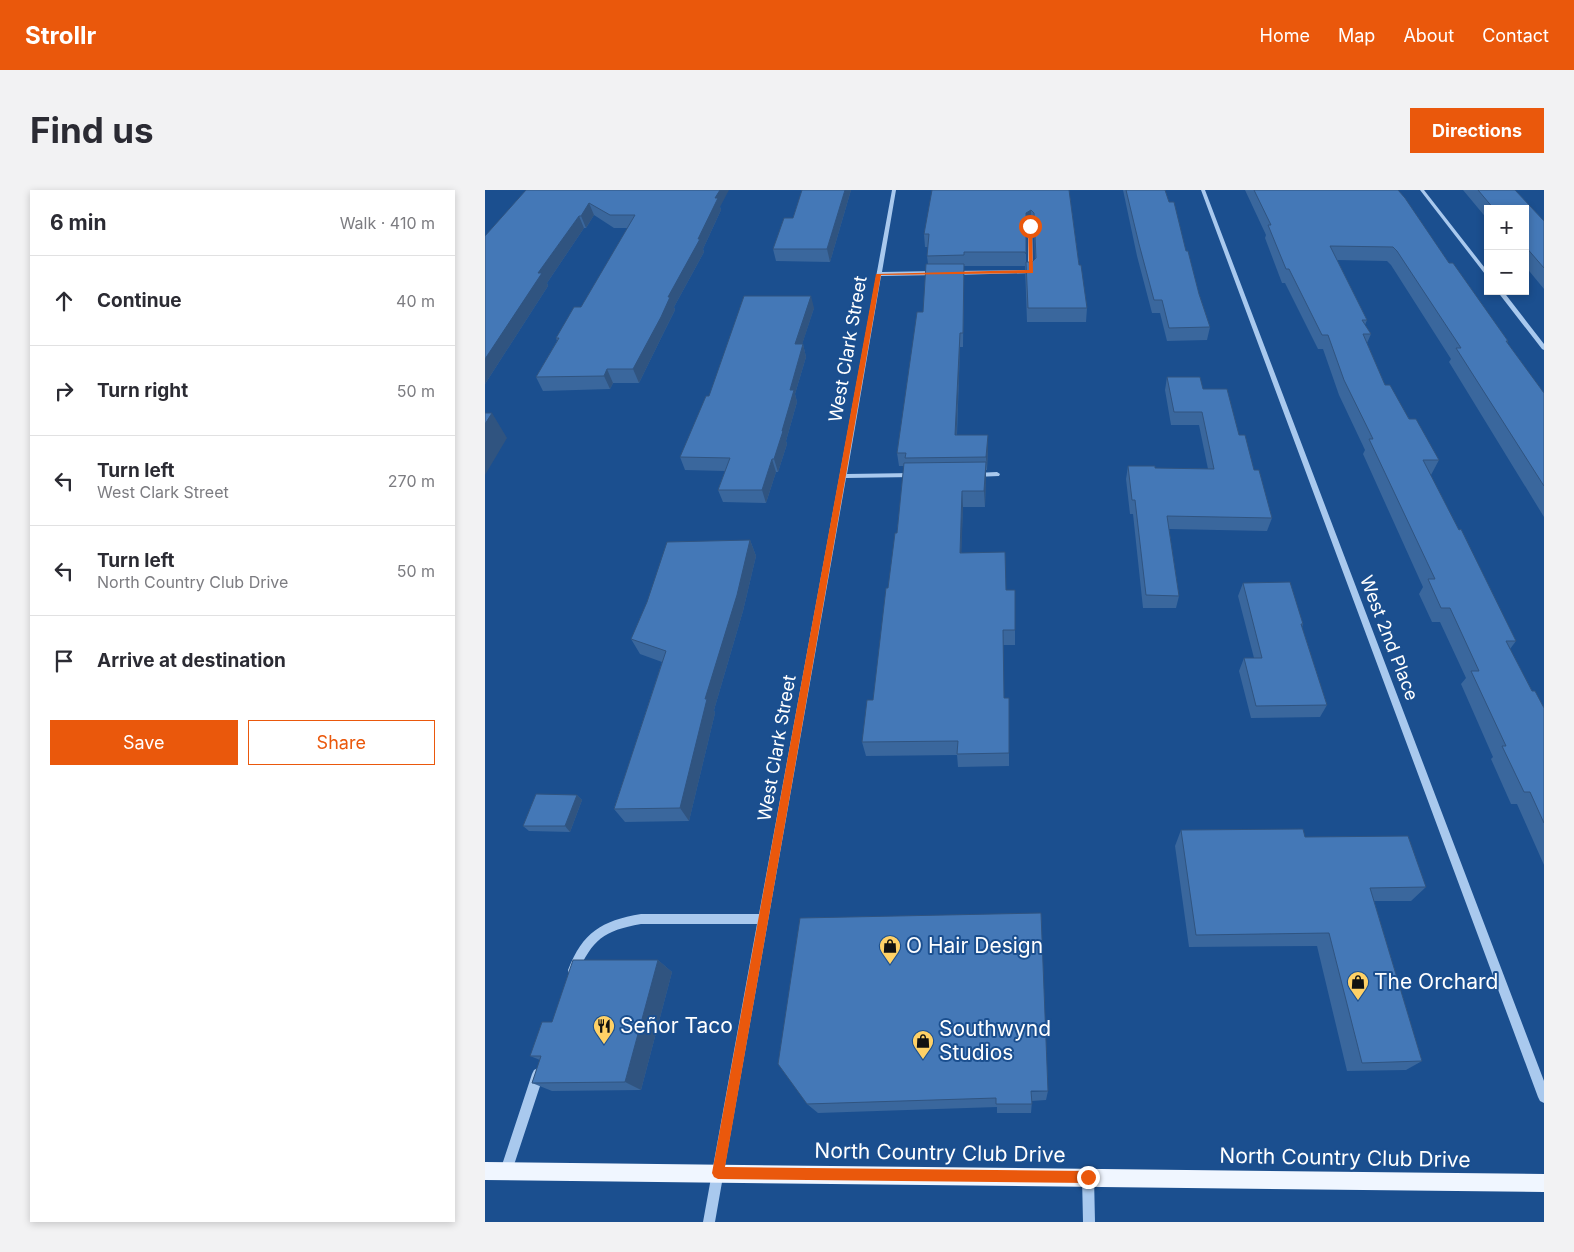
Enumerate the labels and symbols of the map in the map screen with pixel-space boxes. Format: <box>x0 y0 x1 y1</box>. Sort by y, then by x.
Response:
route start <box>1019 215 1042 238</box>
street label: West Clark Street <box>824 274 871 424</box>
street label: West 2nd Place <box>1356 572 1423 703</box>
street label: West Clark Street <box>753 673 800 823</box>
place label: O Hair Design <box>906 933 1043 958</box>
shop icon: O Hair Design <box>878 934 902 965</box>
place label: The Orchard <box>1374 969 1498 994</box>
shop icon: The Orchard <box>1346 970 1370 1001</box>
place label: Señor Taco <box>620 1013 733 1038</box>
restaurant icon: Señor Taco <box>592 1014 616 1045</box>
place label: Southwynd Studios <box>939 1016 1051 1065</box>
shop icon: Southwynd Studios <box>911 1029 935 1060</box>
street label: North Country Club Drive <box>814 1138 1066 1167</box>
street label: North Country Club Drive <box>1219 1143 1471 1172</box>
route end <box>1077 1166 1100 1189</box>

